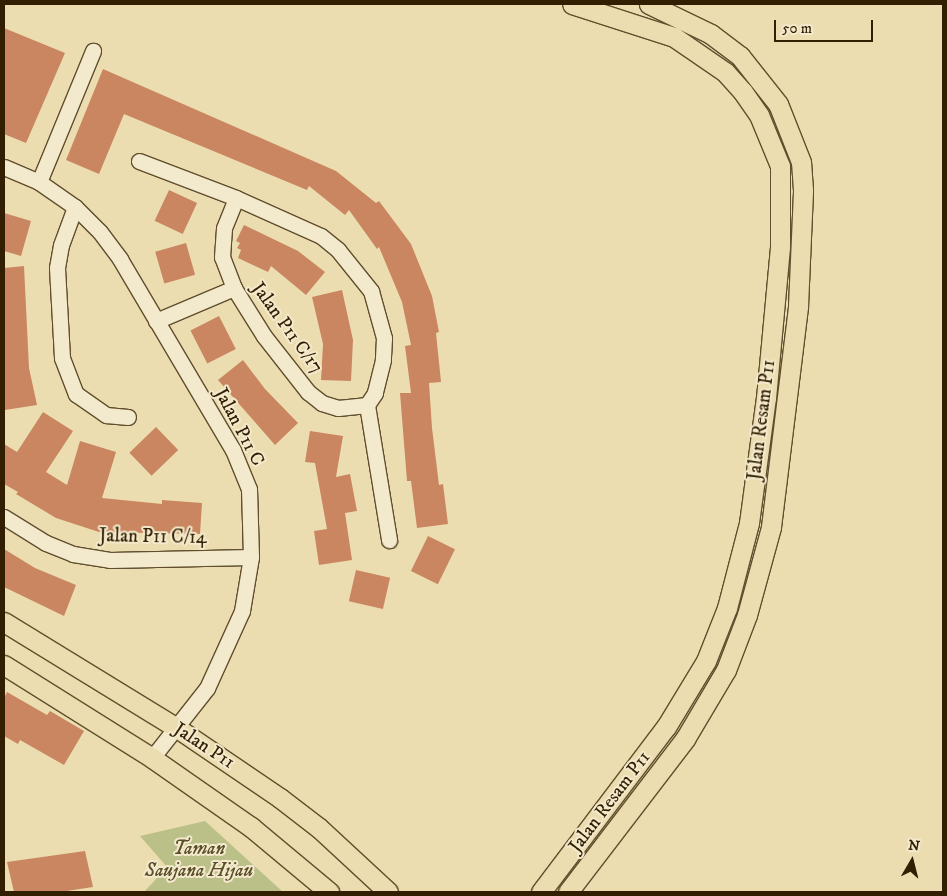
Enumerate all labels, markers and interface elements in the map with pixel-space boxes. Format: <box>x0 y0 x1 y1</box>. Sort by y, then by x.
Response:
scale bar <box>777 10 876 42</box>
text: 50 m <box>782 19 812 38</box>
street label: Jalan P11 C/17 <box>246 278 328 378</box>
street label: Jalan Resam P11 <box>743 358 781 482</box>
street label: Jalan P11 C <box>209 384 269 470</box>
street label: Jalan P11 C/14 <box>99 525 207 549</box>
street label: Jalan P11 <box>169 718 239 774</box>
street label: Jalan Resam P11 <box>564 747 656 857</box>
north arrow <box>887 836 937 886</box>
text: N <box>907 836 921 856</box>
park label: Taman Saujana Hijau <box>145 838 253 882</box>

